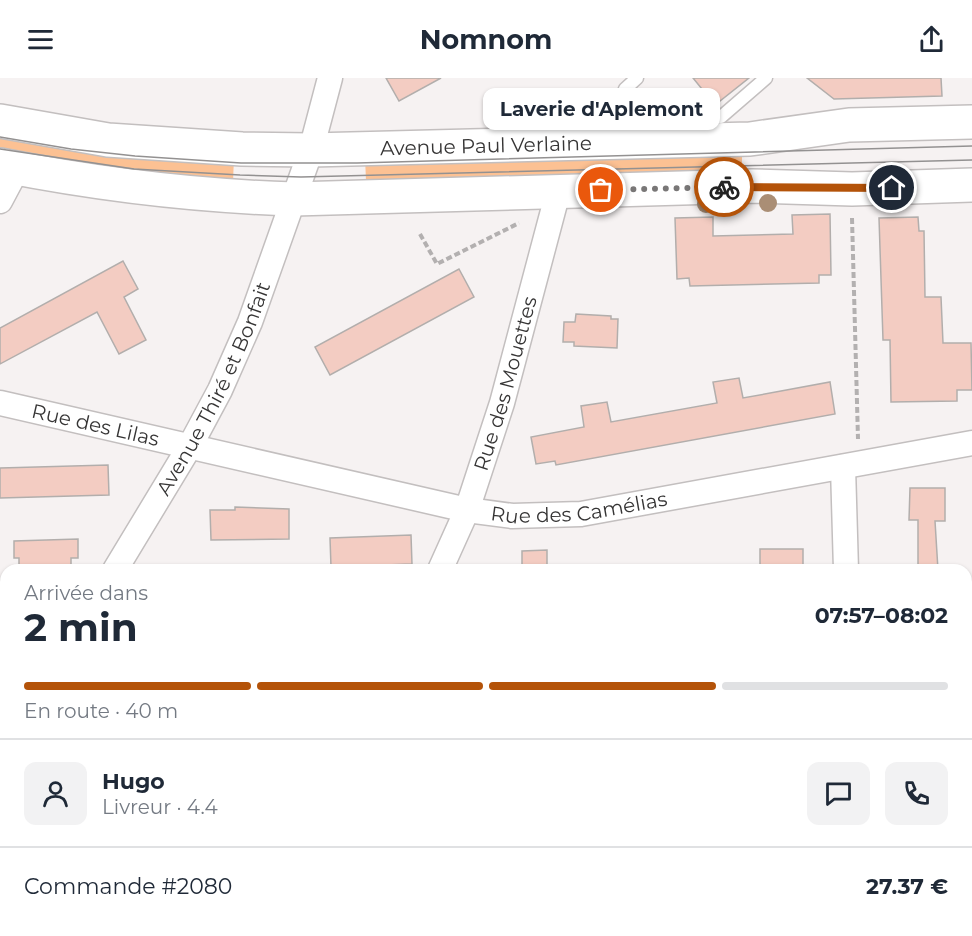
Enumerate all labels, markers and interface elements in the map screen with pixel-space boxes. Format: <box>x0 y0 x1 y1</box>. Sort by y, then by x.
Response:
icon: menu <box>24 23 57 56</box>
text: Nomnom <box>420 23 552 56</box>
icon: share <box>915 23 948 56</box>
callout: Laverie d'Aplemont <box>482 88 720 130</box>
text: Laverie d'Aplemont <box>500 97 703 121</box>
street label: Avenue Paul Verlaine <box>380 131 592 160</box>
courier <box>694 157 754 217</box>
pin <box>866 162 917 213</box>
pin <box>575 164 626 215</box>
icon: bike <box>708 171 741 204</box>
icon: home <box>875 171 908 204</box>
icon: bag <box>584 173 617 206</box>
street label: Avenue Thiré et Bonfait <box>151 279 275 500</box>
street label: Rue des Mouettes <box>469 293 542 474</box>
street label: Rue des Lilas <box>29 399 162 451</box>
street label: Rue des Camélias <box>489 487 669 529</box>
text: Arrivée dans <box>24 581 148 605</box>
text: 07:57–08:02 <box>815 602 948 629</box>
text: 2 min <box>24 603 138 651</box>
text: En route · 40 m <box>24 699 178 723</box>
button: person <box>24 762 87 825</box>
button: chat <box>807 762 870 825</box>
button: phone <box>885 762 948 825</box>
text: Hugo <box>102 768 165 795</box>
text: Livreur · 4.4 <box>102 795 218 819</box>
text: Commande #2080 <box>24 873 232 900</box>
text: 27.37 € <box>866 873 948 900</box>

